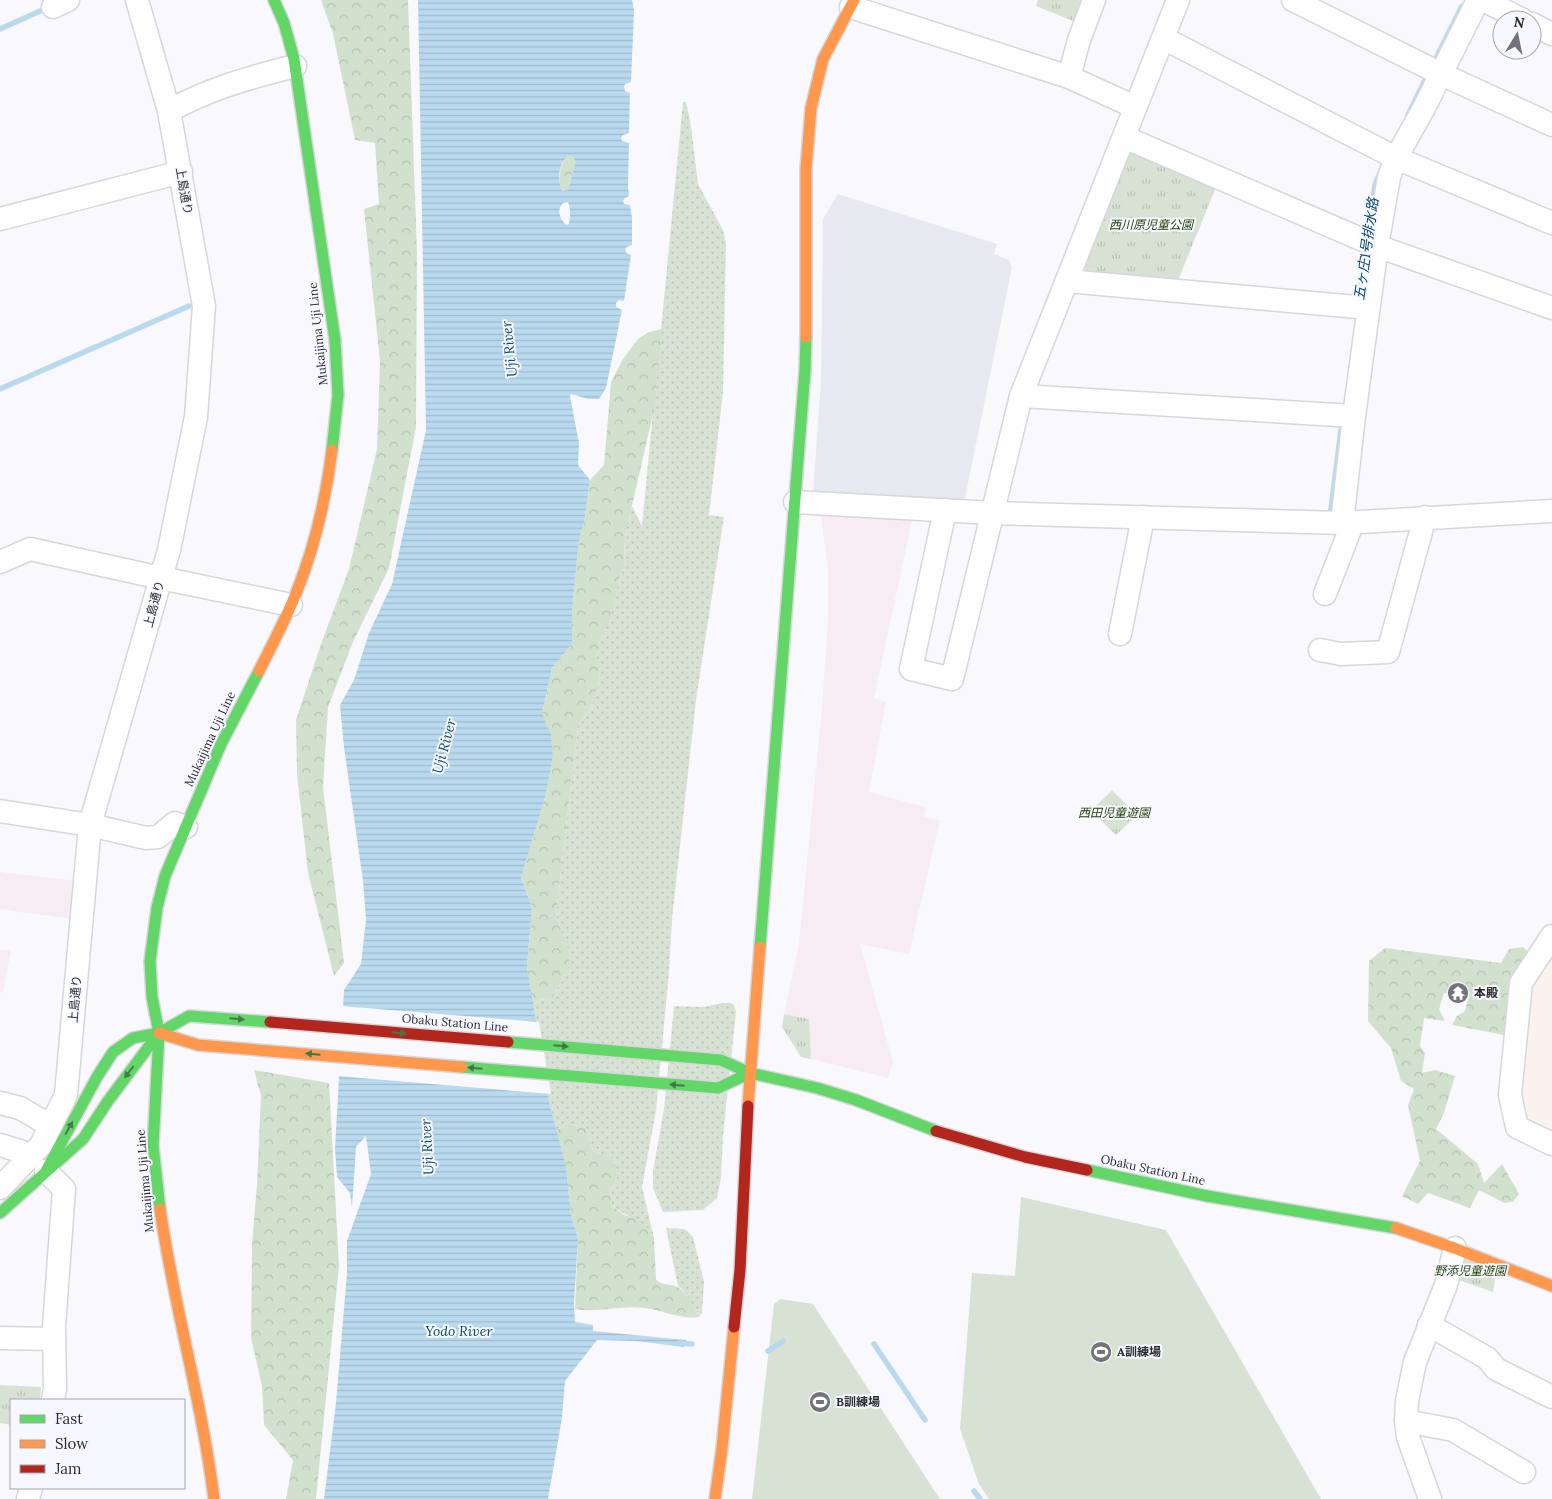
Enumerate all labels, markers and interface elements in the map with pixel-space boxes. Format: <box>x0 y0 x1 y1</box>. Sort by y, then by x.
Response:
north arrow <box>1492 10 1542 60</box>
text: N <box>1512 12 1526 32</box>
street label: 上島通り <box>173 166 196 216</box>
water label: 五ヶ庄1号排水路 <box>1350 196 1382 301</box>
park label: 西川原児童公園 <box>1109 217 1195 232</box>
street label: Mukaijima Uji Line <box>305 281 330 386</box>
water label: Uji River <box>497 319 521 378</box>
street label: 上島通り <box>140 579 167 629</box>
street label: Mukaijima Uji Line <box>181 688 238 789</box>
water label: Uji River <box>428 716 460 776</box>
park label: 西田児童遊園 <box>1078 805 1152 820</box>
street label: 上島通り <box>65 974 84 1024</box>
temple icon: 本殿 <box>1446 981 1470 1005</box>
place label: 本殿 <box>1474 985 1498 1000</box>
street label: Obaku Station Line <box>401 1010 509 1035</box>
one-way arrow <box>229 1015 245 1023</box>
one-way arrow <box>391 1029 407 1037</box>
one-way arrow <box>553 1042 569 1050</box>
one-way arrow <box>305 1050 321 1058</box>
one-way arrow <box>467 1064 483 1072</box>
one-way arrow <box>124 1065 135 1078</box>
one-way arrow <box>669 1080 685 1088</box>
water label: Uji River <box>417 1118 437 1176</box>
one-way arrow <box>65 1120 73 1135</box>
street label: Mukaijima Uji Line <box>132 1128 156 1233</box>
street label: Obaku Station Line <box>1099 1151 1207 1188</box>
park label: 野添児童遊園 <box>1434 1263 1508 1278</box>
water label: Yodo River <box>425 1322 493 1340</box>
sports icon: A訓練場 <box>1089 1340 1113 1364</box>
place label: A訓練場 <box>1117 1344 1161 1359</box>
sports icon: B訓練場 <box>808 1390 832 1414</box>
place label: B訓練場 <box>836 1394 880 1409</box>
legend <box>10 1399 185 1489</box>
text: Fast <box>55 1409 83 1428</box>
text: Slow <box>55 1434 88 1453</box>
text: Jam <box>54 1459 82 1478</box>

